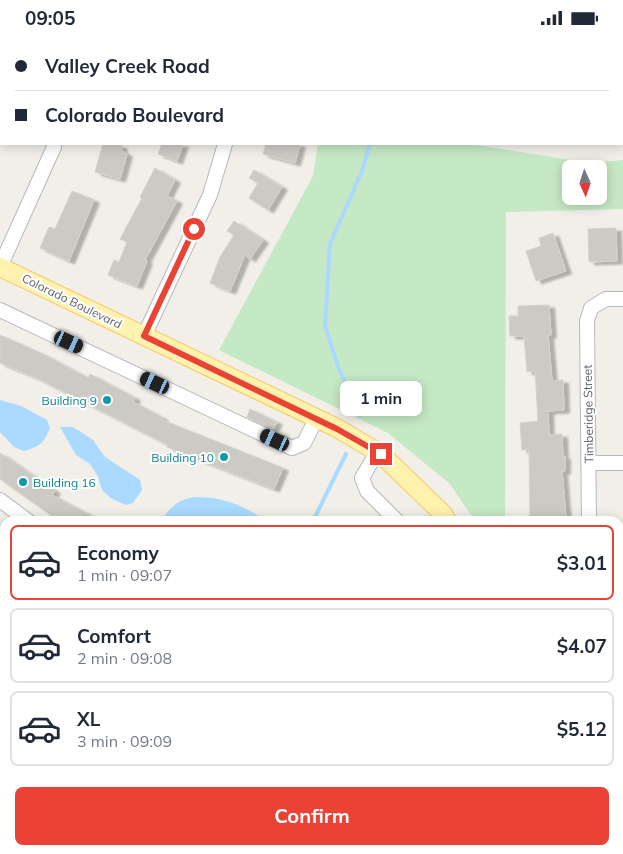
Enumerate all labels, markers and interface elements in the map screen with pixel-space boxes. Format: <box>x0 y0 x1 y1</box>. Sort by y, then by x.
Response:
text: 09:05 <box>25 6 75 30</box>
text: Valley Creek Road <box>45 54 210 78</box>
text: Colorado Boulevard <box>45 103 224 127</box>
north arrow <box>562 160 608 205</box>
map controls <box>562 160 607 205</box>
route start <box>183 218 205 240</box>
street label: Colorado Boulevard <box>20 270 124 332</box>
car <box>52 329 85 355</box>
street label: Timberidge Street <box>580 364 596 464</box>
car <box>138 370 171 396</box>
callout: 1 min <box>340 381 422 417</box>
text: 1 min <box>360 388 402 408</box>
place label: Building 9 <box>42 393 97 408</box>
marker: Building 9 <box>101 394 113 406</box>
car <box>258 427 291 453</box>
route end <box>370 443 392 465</box>
place label: Building 10 <box>151 450 214 465</box>
marker: Building 10 <box>218 451 230 463</box>
place label: Building 16 <box>33 475 96 490</box>
marker: Building 16 <box>17 476 29 488</box>
icon: car <box>17 540 62 585</box>
text: Economy <box>77 541 159 565</box>
text: $3.01 <box>557 551 607 575</box>
text: 1 min · 09:07 <box>77 565 172 585</box>
icon: car <box>17 623 62 668</box>
text: Comfort <box>77 624 151 648</box>
text: $4.07 <box>557 634 607 658</box>
text: 2 min · 09:08 <box>77 648 172 668</box>
icon: car <box>17 706 62 751</box>
text: XL <box>77 707 100 731</box>
text: $5.12 <box>557 717 607 741</box>
text: 3 min · 09:09 <box>77 731 172 751</box>
button: Confirm <box>15 787 609 845</box>

